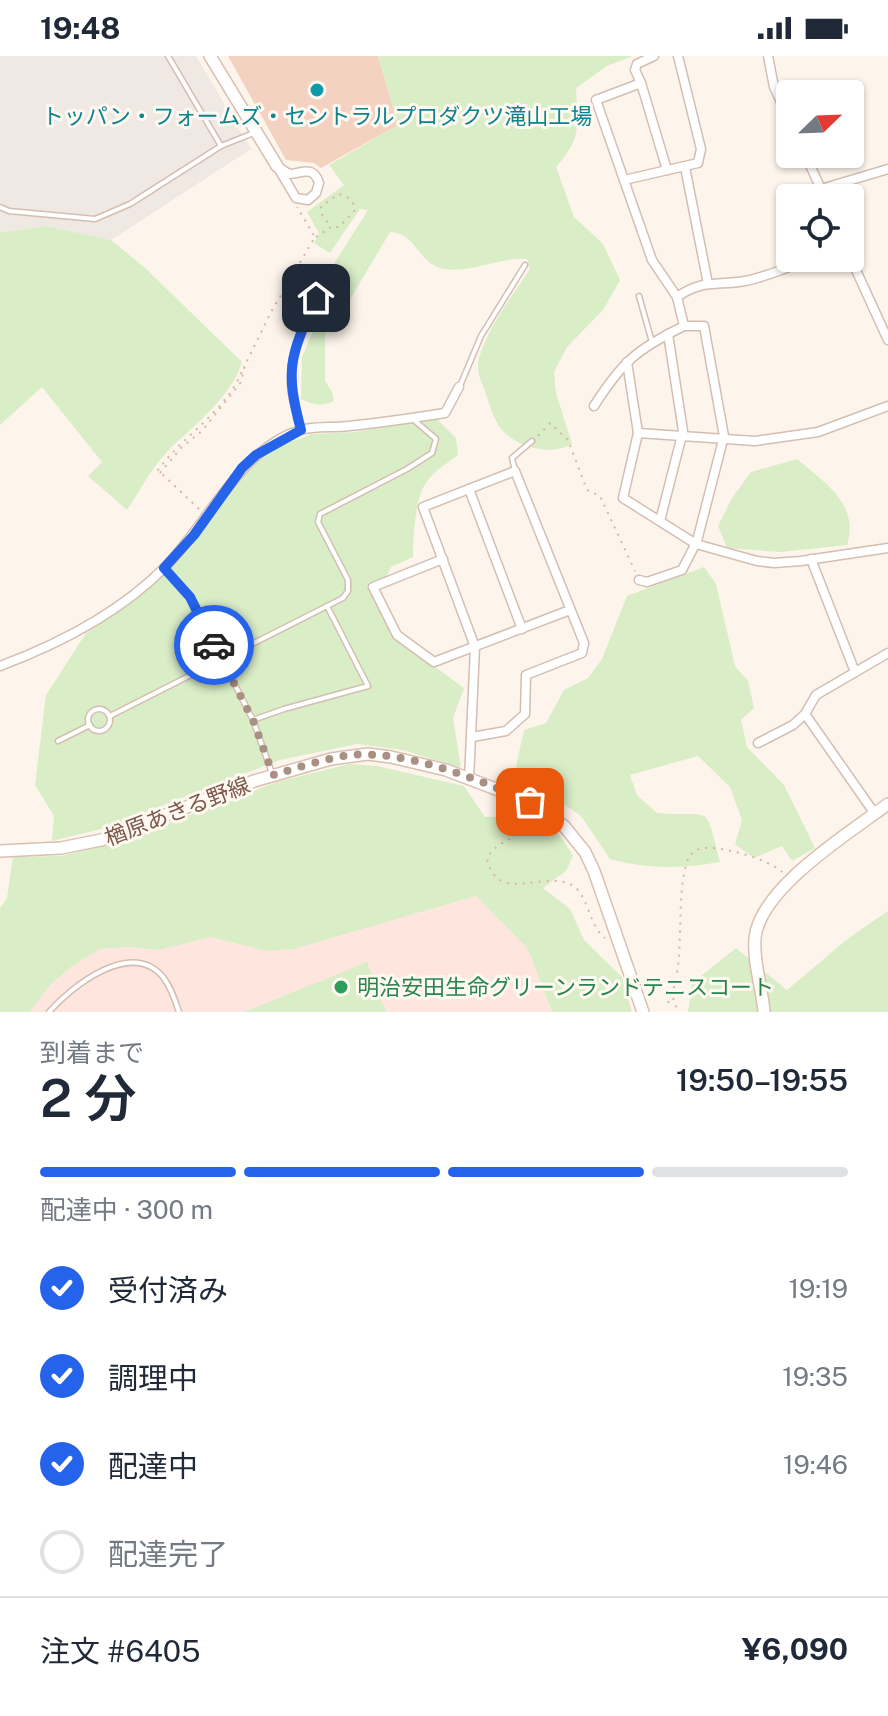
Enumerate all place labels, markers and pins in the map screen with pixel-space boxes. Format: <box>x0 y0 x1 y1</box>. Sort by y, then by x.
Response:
marker: トッパン・フォームズ・セントラルプロダクツ滝山工場 <box>308 81 326 99</box>
place label: トッパン・フォームズ・セントラルプロダクツ滝山工場 <box>42 103 592 129</box>
pin <box>282 264 350 332</box>
pin <box>496 768 564 836</box>
place label: 明治安田生命グリーンランドテニスコート <box>357 974 774 1000</box>
marker: 明治安田生命グリーンランドテニスコート <box>332 978 350 996</box>

